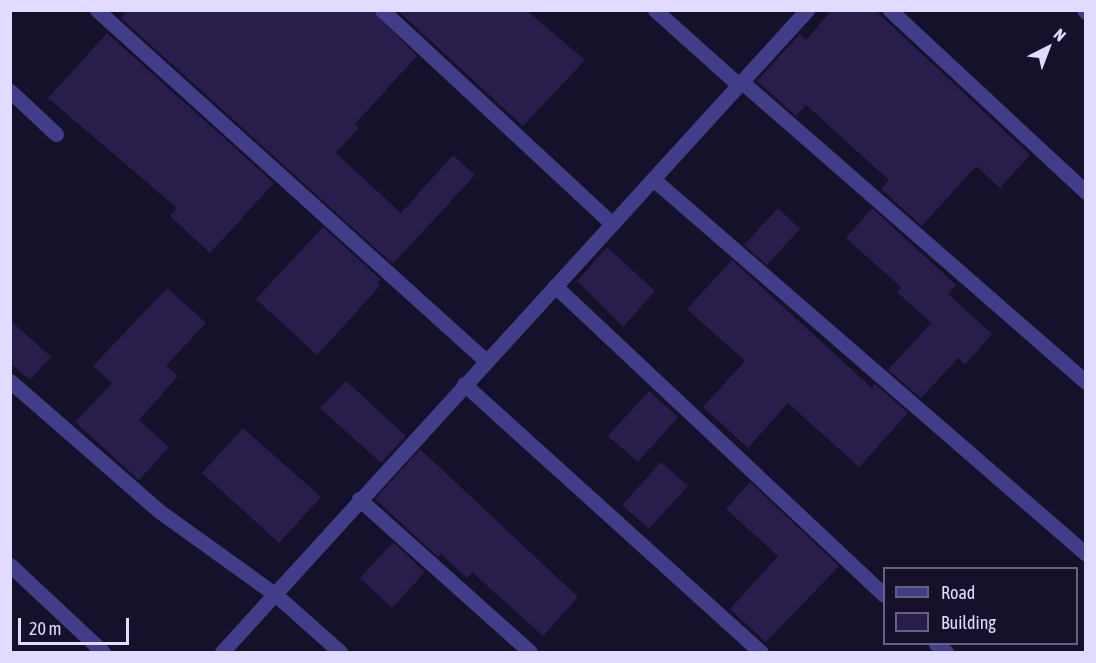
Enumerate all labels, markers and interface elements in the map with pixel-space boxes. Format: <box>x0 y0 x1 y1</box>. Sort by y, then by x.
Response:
north arrow <box>1018 18 1078 78</box>
text: N <box>1051 25 1070 44</box>
legend <box>883 567 1078 645</box>
text: Road <box>941 582 975 603</box>
scale bar <box>21 606 132 644</box>
text: Building <box>941 612 996 633</box>
text: 20 m <box>29 618 61 639</box>

